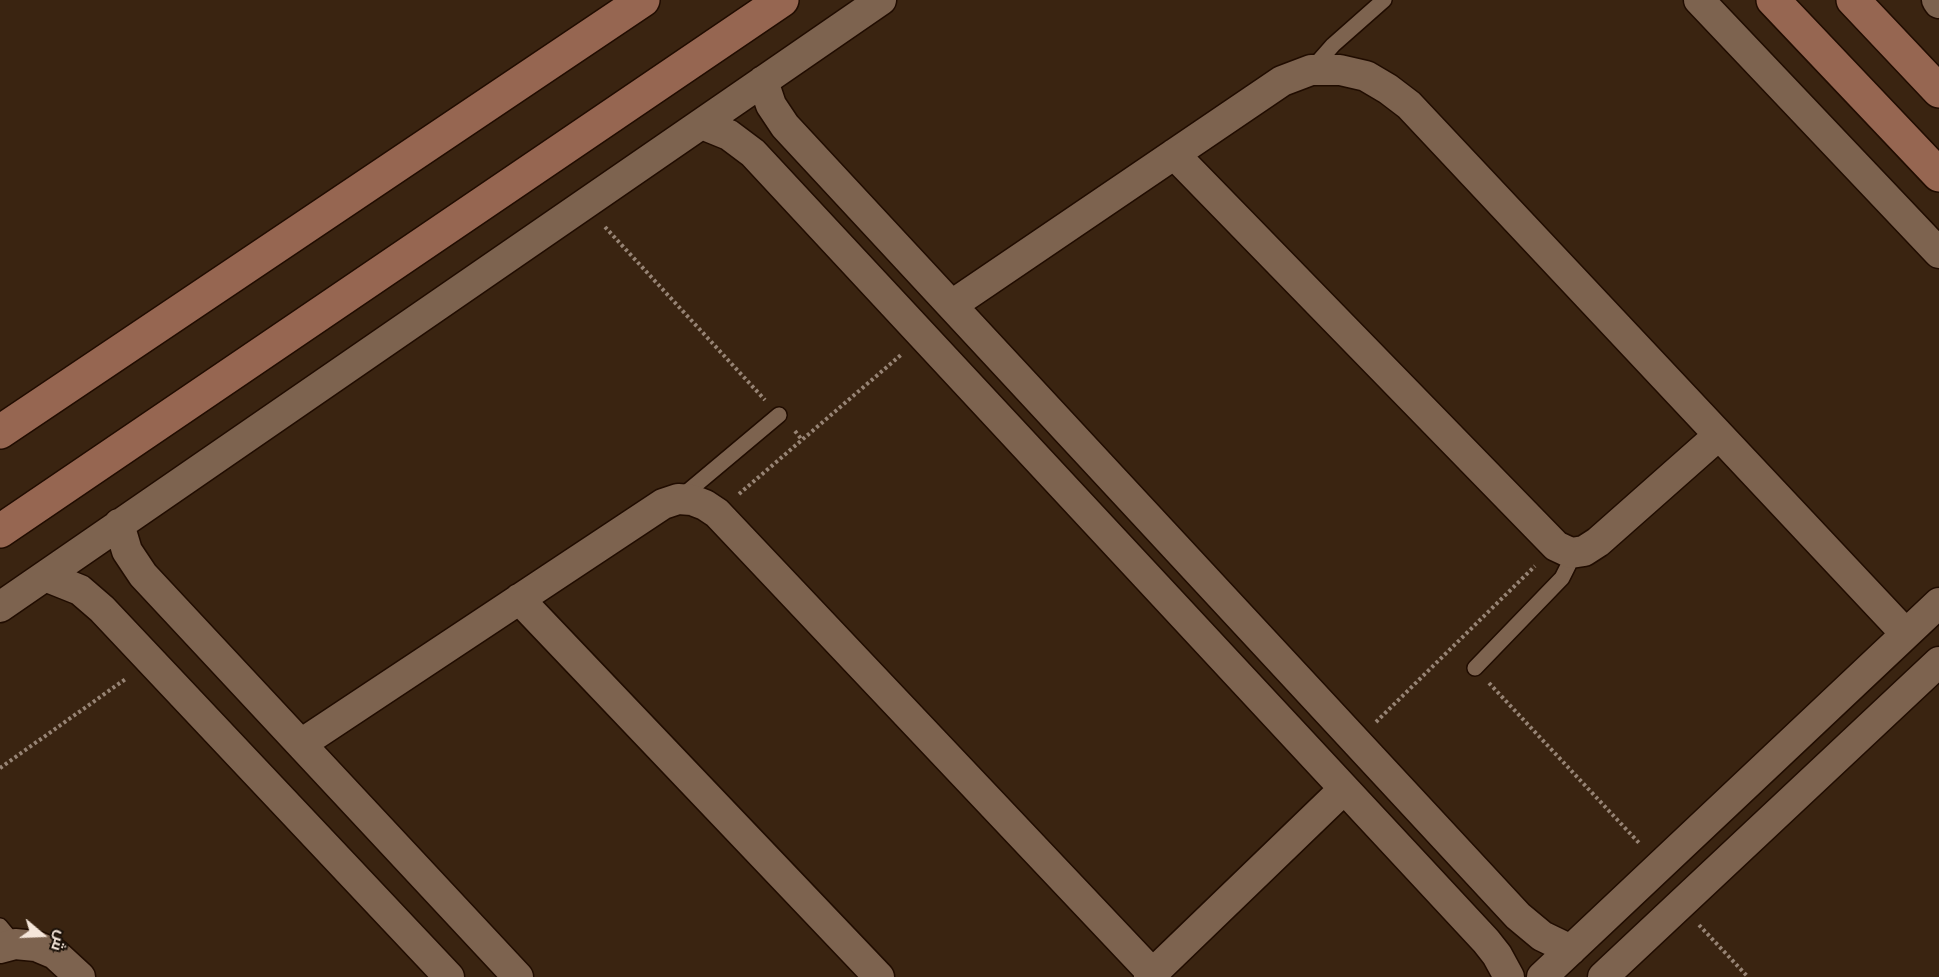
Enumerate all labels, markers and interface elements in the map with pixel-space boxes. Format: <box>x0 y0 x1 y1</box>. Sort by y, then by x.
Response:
north arrow <box>12 905 72 965</box>
text: ش <box>46 928 73 954</box>

